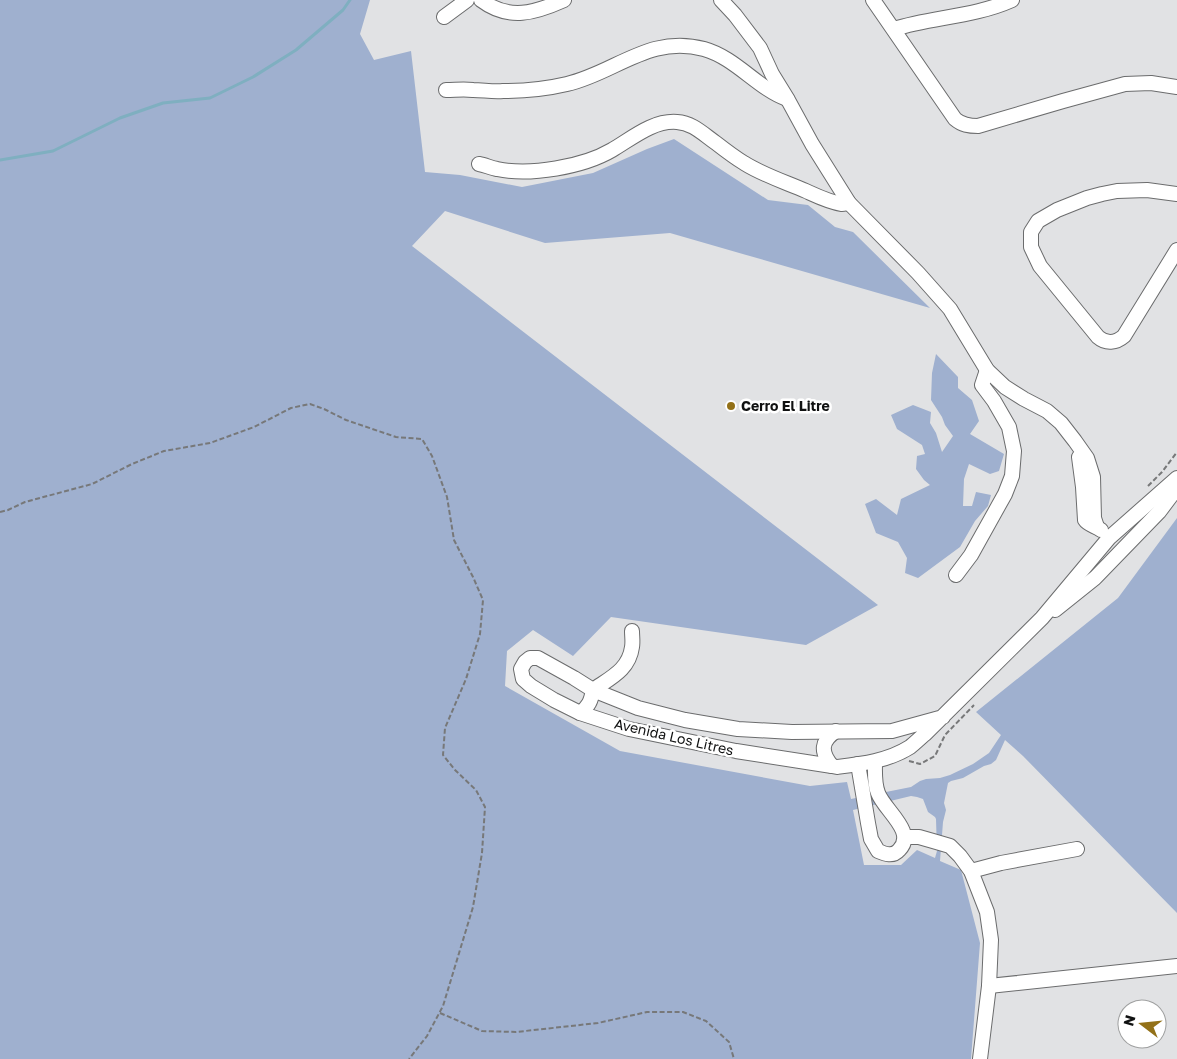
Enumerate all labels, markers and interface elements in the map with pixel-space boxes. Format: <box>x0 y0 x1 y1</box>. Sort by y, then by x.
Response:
place label: Cerro El Litre <box>741 397 830 414</box>
marker: Cerro El Litre <box>725 400 737 412</box>
street label: Avenida Los Litres <box>613 715 735 759</box>
north arrow <box>1117 999 1167 1049</box>
text: N <box>1119 1013 1139 1028</box>

